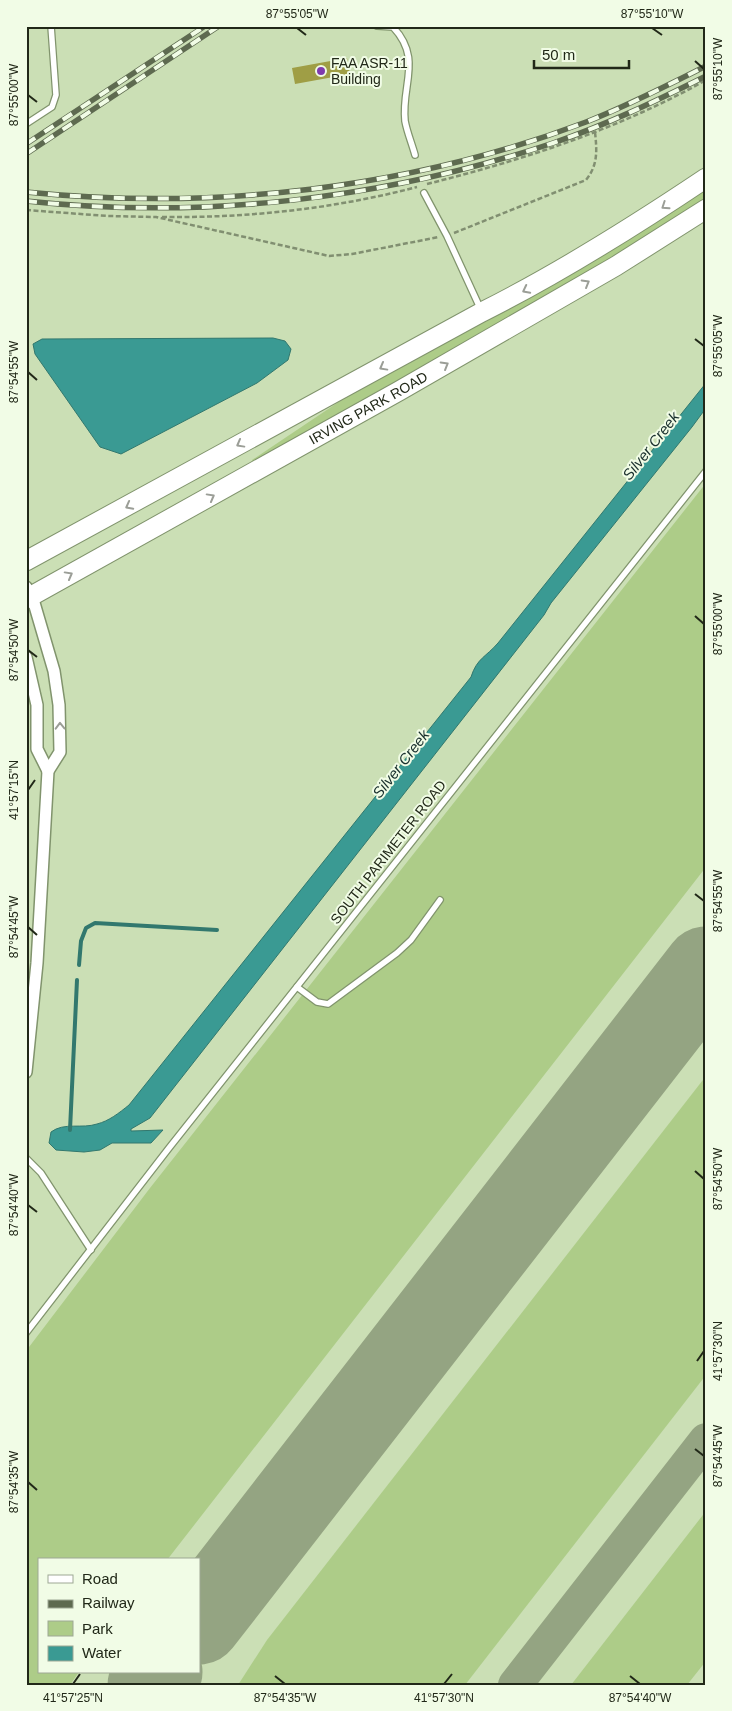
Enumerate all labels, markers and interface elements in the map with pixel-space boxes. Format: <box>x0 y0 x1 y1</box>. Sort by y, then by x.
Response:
text: 87°55'05"W <box>266 7 329 21</box>
text: 87°55'10"W <box>621 7 684 21</box>
text: 87°55'10"W <box>711 37 725 100</box>
scale bar <box>534 38 630 70</box>
text: 50 m <box>542 46 575 63</box>
place label: FAA ASR-11 Building <box>331 55 408 87</box>
text: 87°55'00"W <box>7 63 21 126</box>
marker: FAA ASR-11 Building <box>315 65 327 77</box>
one-way arrow <box>662 200 671 209</box>
one-way arrow <box>581 280 590 290</box>
one-way arrow <box>522 283 531 294</box>
text: 87°55'05"W <box>711 314 725 377</box>
text: 87°54'55"W <box>7 340 21 403</box>
one-way arrow <box>380 360 389 370</box>
one-way arrow <box>440 361 449 371</box>
street label: IRVING PARK ROAD <box>306 368 430 448</box>
water label: Silver Creek <box>619 407 683 483</box>
one-way arrow <box>237 438 246 448</box>
one-way arrow <box>206 493 215 503</box>
one-way arrow <box>125 499 134 509</box>
one-way arrow <box>64 572 73 582</box>
text: 87°55'00"W <box>711 592 725 655</box>
text: 87°54'50"W <box>7 618 21 681</box>
one-way arrow <box>54 721 65 729</box>
water label: Silver Creek <box>369 725 433 801</box>
text: 41°57'15"N <box>7 760 21 820</box>
street label: SOUTH PARIMETER ROAD <box>327 777 449 927</box>
text: 87°54'55"W <box>711 869 725 932</box>
text: 87°54'45"W <box>7 895 21 958</box>
text: 87°54'50"W <box>711 1147 725 1210</box>
text: 87°54'40"W <box>7 1173 21 1236</box>
text: 41°57'30"N <box>711 1321 725 1381</box>
text: 87°54'45"W <box>711 1424 725 1487</box>
text: 87°54'35"W <box>7 1450 21 1513</box>
legend <box>38 1558 200 1674</box>
text: Road <box>82 1570 118 1587</box>
text: Railway <box>82 1594 135 1611</box>
text: Park <box>82 1620 113 1637</box>
text: Water <box>82 1644 121 1661</box>
text: 41°57'25"N <box>43 1691 103 1705</box>
text: 87°54'35"W <box>254 1691 317 1705</box>
text: 41°57'30"N <box>414 1691 474 1705</box>
text: 87°54'40"W <box>609 1691 672 1705</box>

